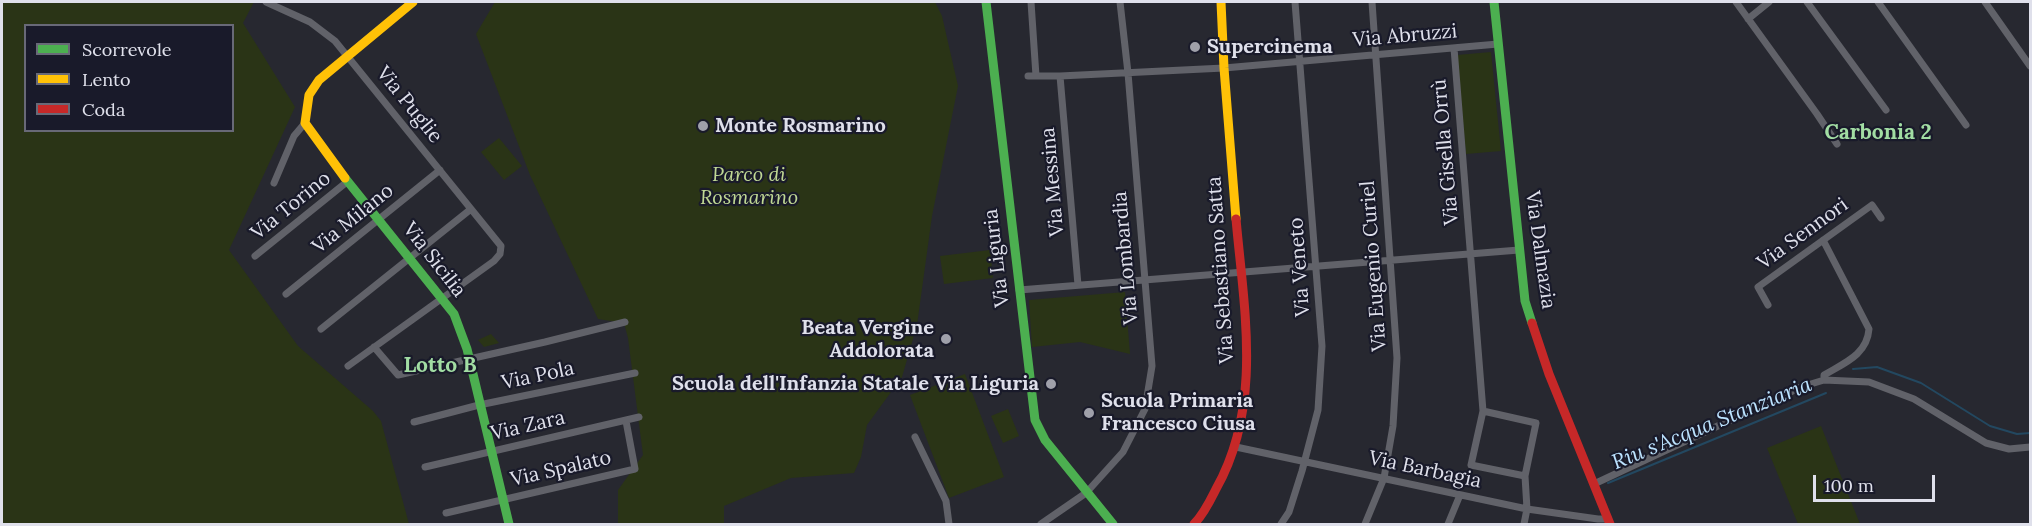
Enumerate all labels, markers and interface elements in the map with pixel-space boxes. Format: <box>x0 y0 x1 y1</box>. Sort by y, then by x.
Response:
street label: Via Abruzzi <box>1352 19 1458 53</box>
legend <box>24 24 234 132</box>
place label: Supercinema <box>1207 35 1333 59</box>
text: Scorrevole <box>82 38 172 61</box>
marker: Supercinema <box>1188 40 1202 54</box>
street label: Via Puglie <box>371 62 447 148</box>
text: Lento <box>82 68 130 91</box>
street label: Via Gisella Orrù <box>1428 78 1464 226</box>
text: Coda <box>82 98 125 121</box>
place label: Monte Rosmarino <box>715 114 886 138</box>
marker: Monte Rosmarino <box>696 119 710 133</box>
district label: Carbonia 2 <box>1824 120 1932 146</box>
street label: Via Messina <box>1036 126 1070 238</box>
park label: Parco di Rosmarino <box>700 163 798 210</box>
street label: Via Torino <box>246 167 336 245</box>
street label: Via Sebastiano Satta <box>1202 176 1240 364</box>
street label: Via Milano <box>308 179 398 259</box>
street label: Via Eugenio Curiel <box>1356 180 1392 352</box>
street label: Via Dalmazia <box>1520 189 1560 311</box>
street label: Via Lombardia <box>1108 190 1144 326</box>
street label: Via Sennori <box>1753 193 1853 275</box>
street label: Via Liguria <box>979 208 1015 308</box>
street label: Via Veneto <box>1285 217 1315 317</box>
street label: Via Sicilia <box>397 218 471 302</box>
place label: Beata Vergine Addolorata <box>801 316 934 363</box>
marker: Beata Vergine Addolorata <box>939 332 953 346</box>
district label: Lotto B <box>403 353 477 379</box>
street label: Via Pola <box>500 357 576 395</box>
place label: Scuola dell'Infanzia Statale Via Liguria <box>672 372 1039 396</box>
water label: Riu s'Acqua Stanziaria <box>1609 372 1815 476</box>
marker: Scuola dell'Infanzia Statale Via Liguria <box>1044 377 1058 391</box>
place label: Scuola Primaria Francesco Ciusa <box>1101 389 1255 436</box>
street label: Via Zara <box>489 406 567 446</box>
marker: Scuola Primaria Francesco Ciusa <box>1082 406 1096 420</box>
street label: Via Spalato <box>508 446 614 492</box>
street label: Via Barbagia <box>1366 446 1484 494</box>
scale bar <box>1816 463 1938 501</box>
text: 100 m <box>1824 474 1874 497</box>

